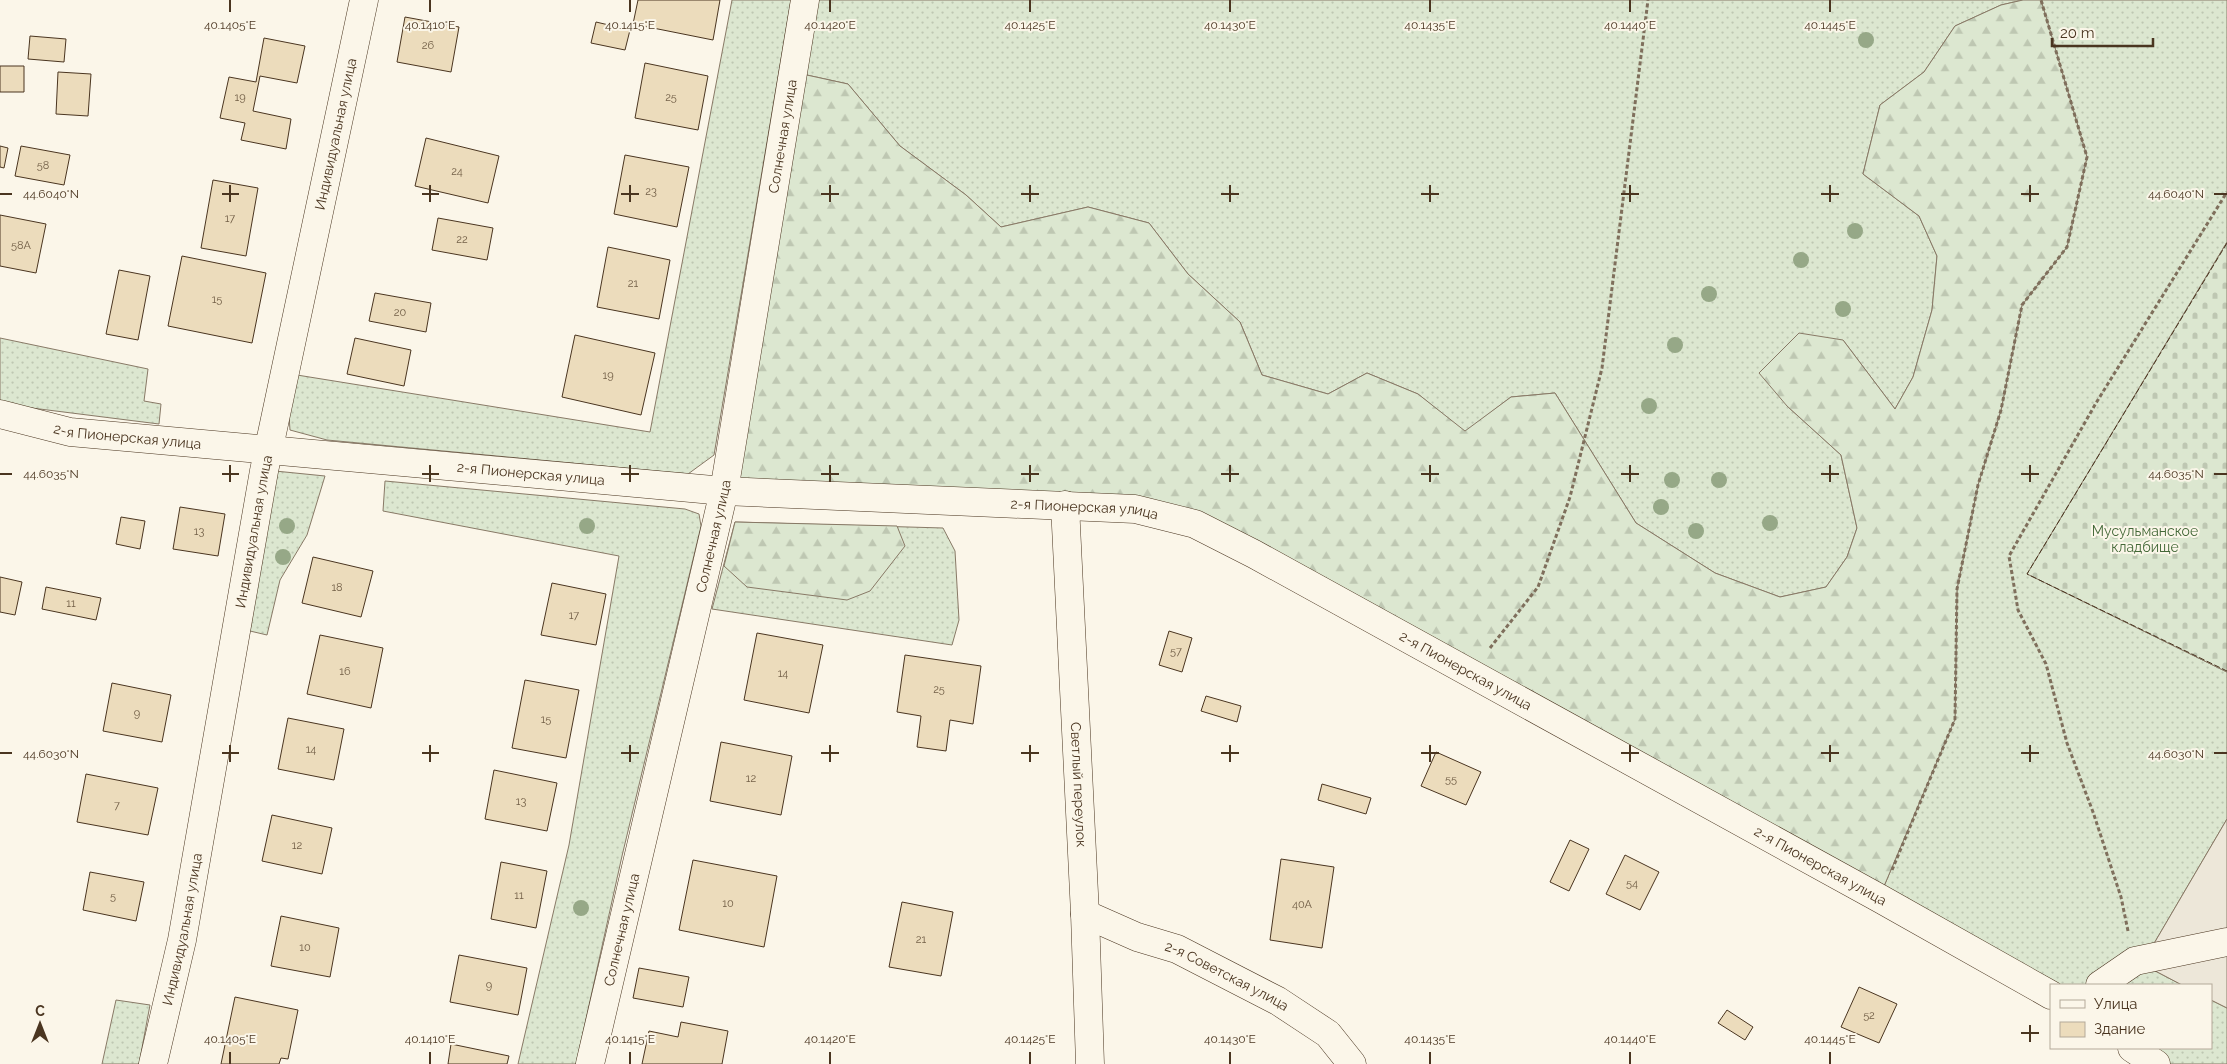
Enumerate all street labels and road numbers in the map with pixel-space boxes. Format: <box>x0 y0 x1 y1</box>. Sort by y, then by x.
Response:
street label: Индивидуальная улица <box>312 57 359 211</box>
street label: Солнечная улица <box>765 78 800 195</box>
street label: 2-я Пионерская улица <box>52 420 202 452</box>
street label: Индивидуальная улица <box>232 454 275 609</box>
street label: 2-я Пионерская улица <box>456 459 606 488</box>
street label: Солнечная улица <box>692 479 734 594</box>
street label: 2-я Пионерская улица <box>1010 496 1160 523</box>
street label: 2-я Пионерская улица <box>1397 628 1535 713</box>
street label: Светлый переулок <box>1068 722 1090 848</box>
street label: 2-я Пионерская улица <box>1752 823 1889 909</box>
street label: Индивидуальная улица <box>159 852 205 1007</box>
street label: Солнечная улица <box>600 872 642 988</box>
street label: 2-я Советская улица <box>1163 938 1292 1014</box>

